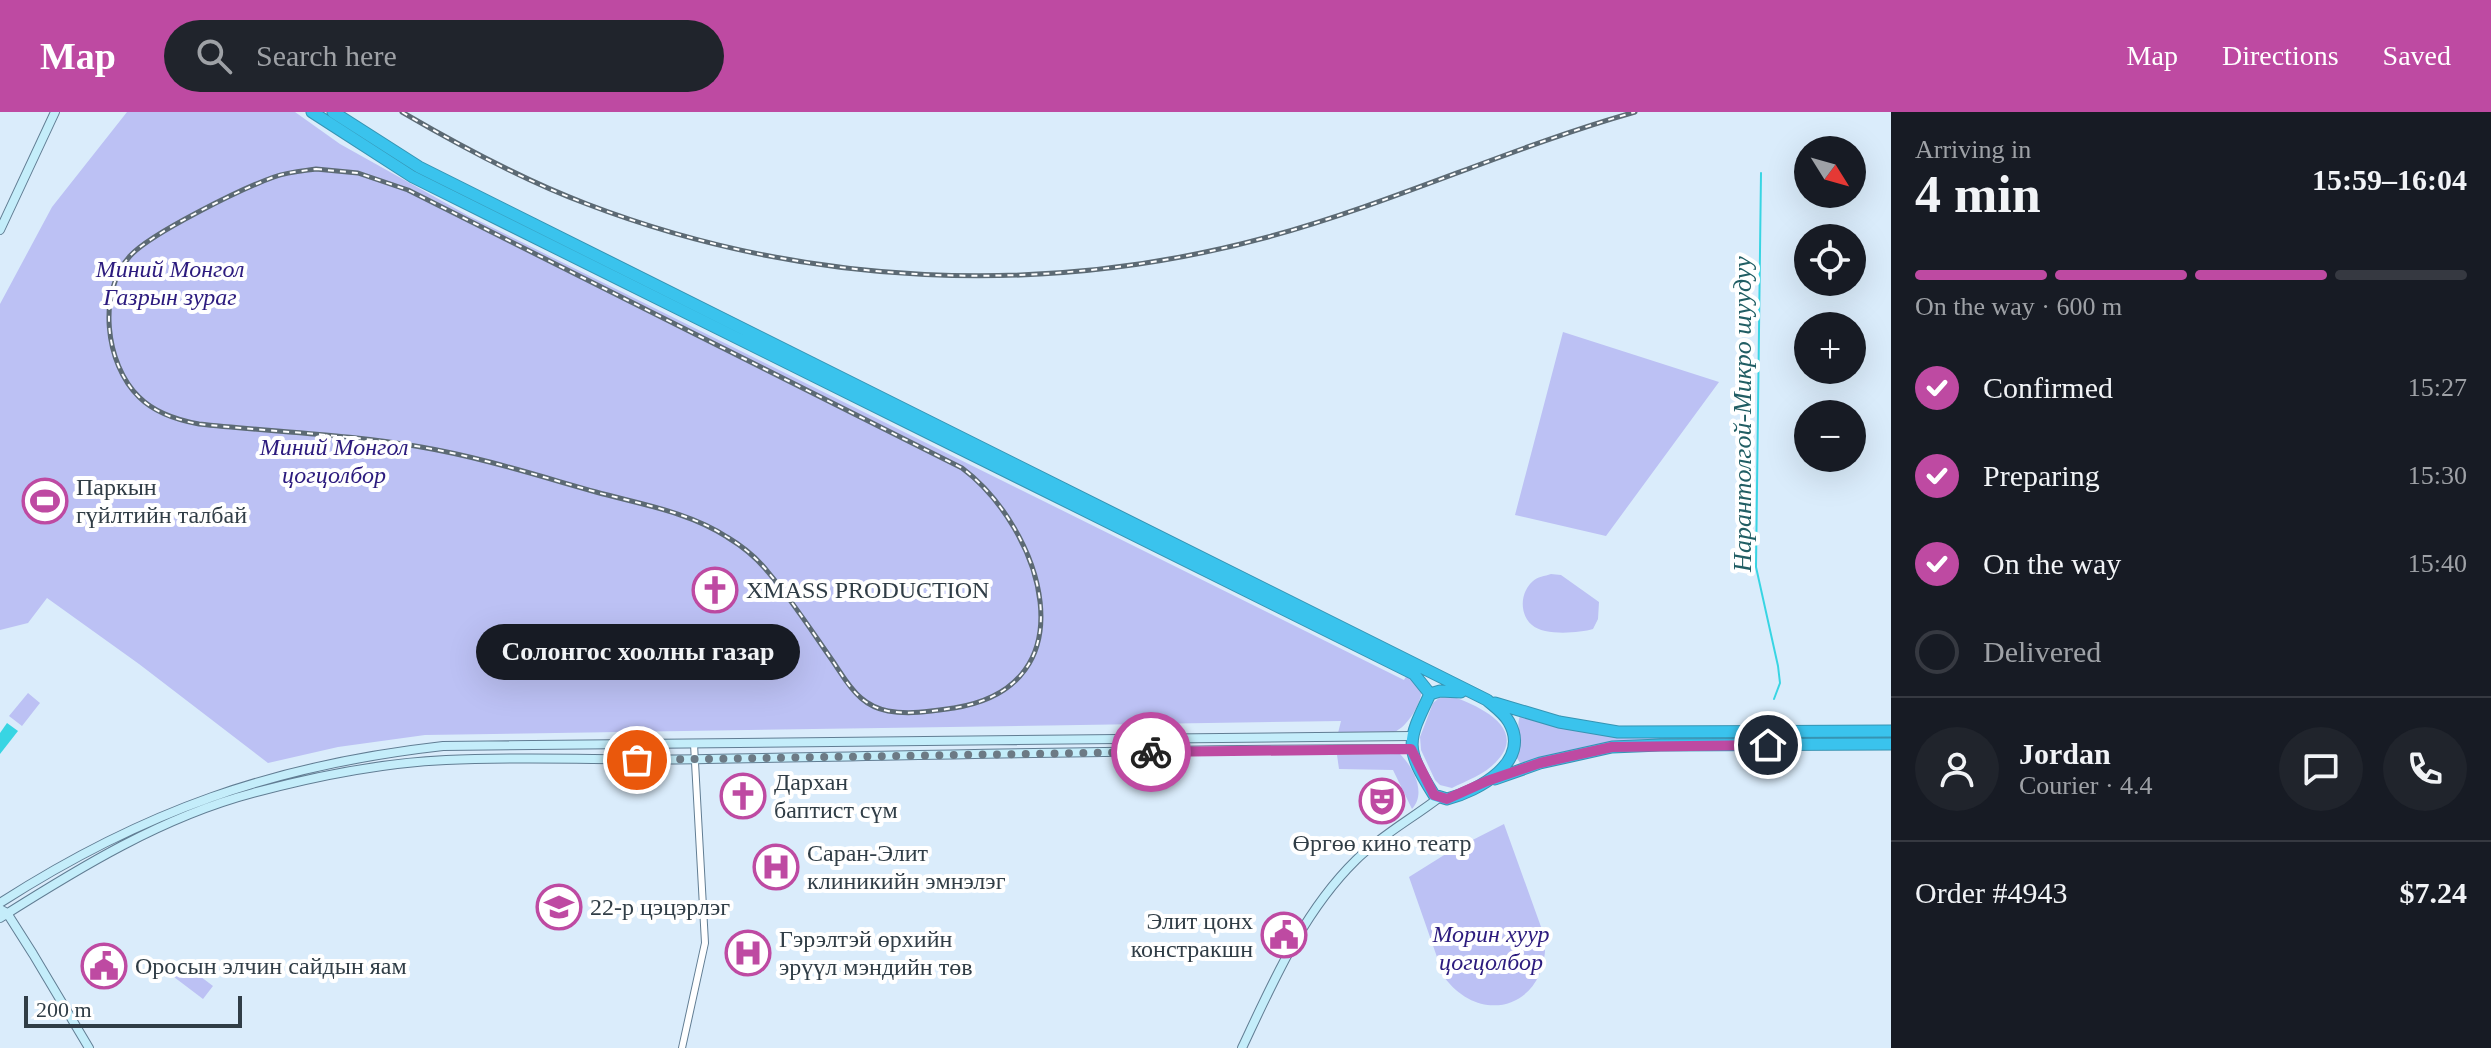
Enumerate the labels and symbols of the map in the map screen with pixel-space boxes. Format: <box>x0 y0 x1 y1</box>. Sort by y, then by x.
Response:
north arrow <box>1794 136 1866 208</box>
park label: Миний Монгол Газрын зураг <box>95 256 244 310</box>
water label: Нарантолгой-Микро шуудуу <box>1728 256 1757 573</box>
park label: Миний Монгол цогцолбор <box>259 434 408 488</box>
place label: Паркын гүйлтийн талбай <box>76 474 247 528</box>
sports icon: Паркын гүйлтийн талбай <box>21 477 69 525</box>
church icon: XMASS PRODUCTION <box>691 566 739 614</box>
place label: XMASS PRODUCTION <box>746 577 989 603</box>
callout: Солонгос хоолны газар <box>475 624 799 680</box>
pin <box>1734 711 1802 779</box>
courier <box>1111 712 1191 792</box>
pin <box>603 726 671 794</box>
place label: Дархан баптист сүм <box>774 769 898 823</box>
church icon: Дархан баптист сүм <box>719 772 767 820</box>
theatre icon: Өргөө кино театр <box>1358 777 1406 825</box>
place label: Өргөө кино театр <box>1293 830 1471 856</box>
place label: Саран-Элит клиникийн эмнэлэг <box>807 840 1006 894</box>
hospital icon: Саран-Элит клиникийн эмнэлэг <box>752 843 800 891</box>
school or university icon: 22-р цэцэрлэг <box>535 883 583 931</box>
place label: 22-р цэцэрлэг <box>590 894 730 920</box>
place label: Элит цонх констракшн <box>1131 908 1253 962</box>
public building icon: Элит цонх констракшн <box>1260 911 1308 959</box>
park label: Морин хуур цогцолбор <box>1431 921 1550 975</box>
place label: Гэрэлтэй өрхийн эрүүл мэндийн төв <box>779 926 972 980</box>
hospital icon: Гэрэлтэй өрхийн эрүүл мэндийн төв <box>724 929 772 977</box>
public building icon: Оросын элчин сайдын яам <box>80 942 128 990</box>
place label: Оросын элчин сайдын яам <box>135 953 407 979</box>
scale bar <box>24 992 242 1028</box>

